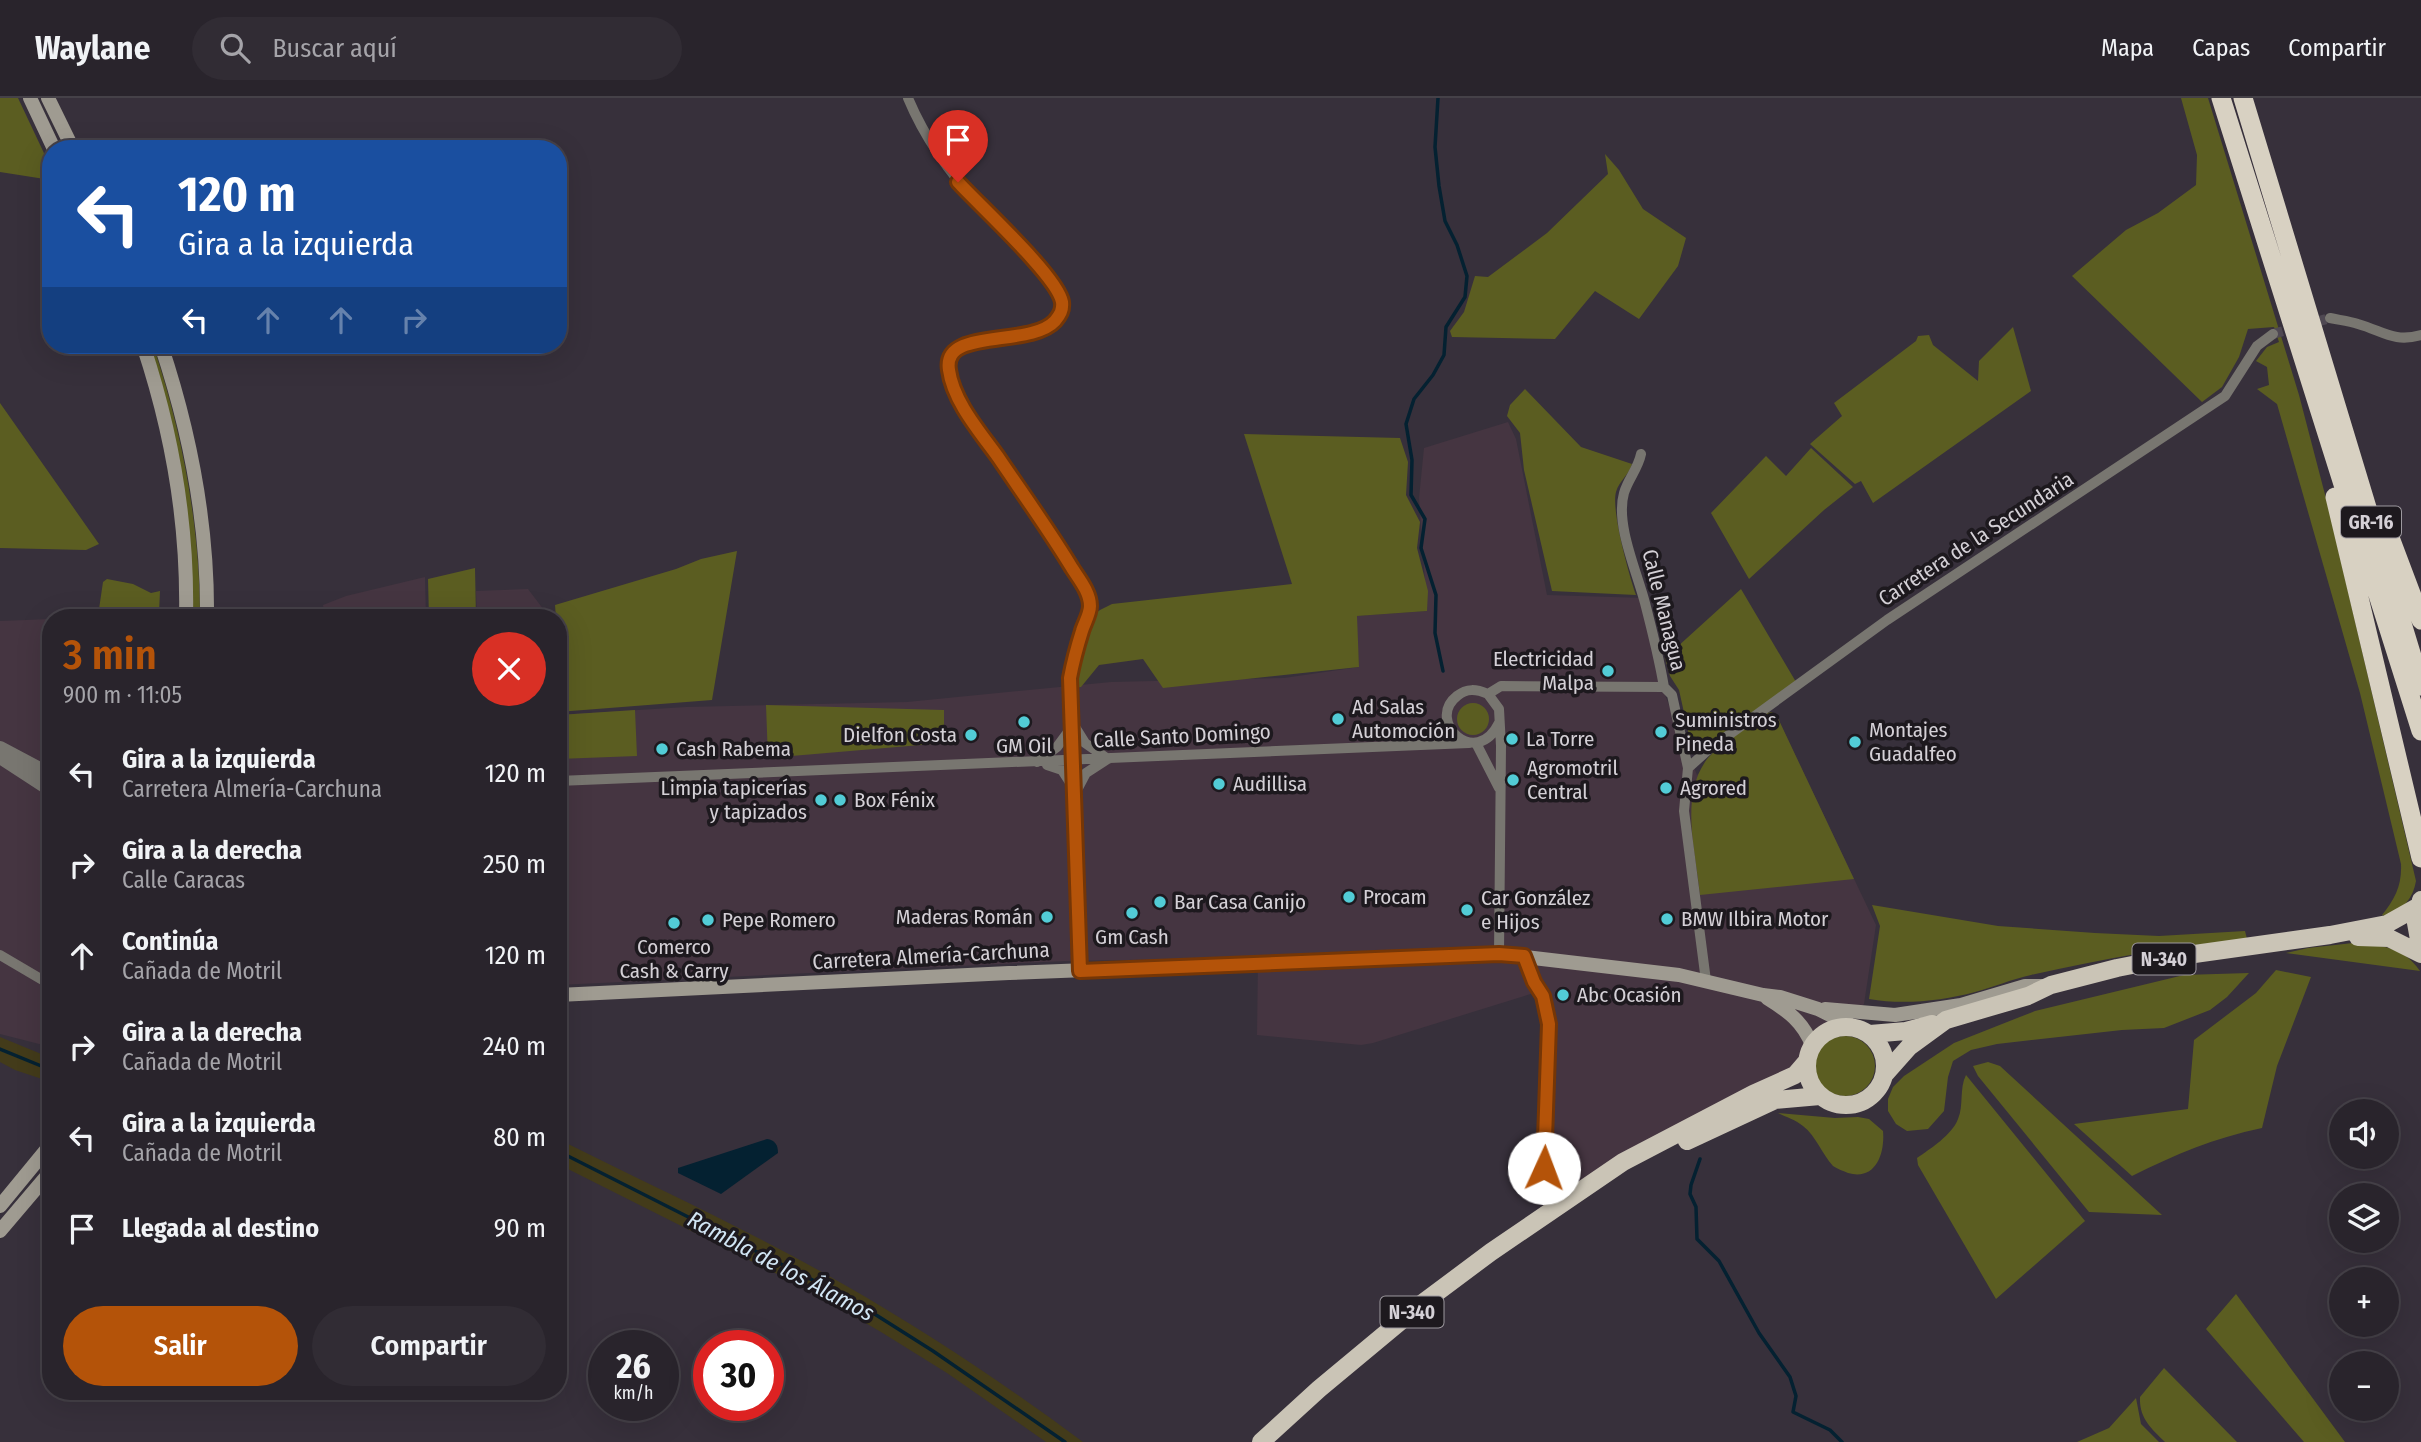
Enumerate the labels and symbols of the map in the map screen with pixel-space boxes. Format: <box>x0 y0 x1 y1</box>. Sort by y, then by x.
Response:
pin <box>928 110 988 182</box>
street label: Carretera de la Secundaria <box>1874 466 2078 612</box>
road number: GR-16 <box>2341 506 2401 538</box>
street label: Calle Managua <box>1636 547 1692 673</box>
place label: Electricidad Malpa <box>1493 646 1594 696</box>
marker: Electricidad Malpa <box>1600 663 1616 679</box>
place label: Ad Salas Automoción <box>1352 694 1455 744</box>
place label: Suministros Pineda <box>1675 707 1777 757</box>
marker: Ad Salas Automoción <box>1330 711 1346 727</box>
marker: GM Oil <box>1016 714 1032 730</box>
place label: Montajes Guadalfeo <box>1869 717 1957 767</box>
street label: Calle Santo Domingo <box>1093 718 1271 754</box>
place label: Dielfon Costa <box>843 722 957 748</box>
marker: Suministros Pineda <box>1653 724 1669 740</box>
place label: La Torre <box>1526 726 1594 752</box>
marker: Dielfon Costa <box>963 727 979 743</box>
marker: La Torre <box>1504 731 1520 747</box>
place label: GM Oil <box>996 733 1052 759</box>
marker: Montajes Guadalfeo <box>1847 734 1863 750</box>
place label: Cash Rabema <box>676 736 791 762</box>
marker: Cash Rabema <box>654 741 670 757</box>
place label: Agromotril Central <box>1527 755 1618 805</box>
place label: Audillisa <box>1233 771 1307 797</box>
marker: Agromotril Central <box>1505 772 1521 788</box>
place label: Limpia tapicerías y tapizados <box>660 775 807 825</box>
place label: Agrored <box>1680 775 1747 801</box>
marker: Audillisa <box>1211 776 1227 792</box>
marker: Agrored <box>1658 780 1674 796</box>
place label: Box Fénix <box>854 787 936 813</box>
marker: Limpia tapicerías y tapizados <box>813 792 829 808</box>
marker: Box Fénix <box>832 792 848 808</box>
place label: Procam <box>1363 884 1427 910</box>
place label: Car González e Hijos <box>1481 885 1590 935</box>
place label: Bar Casa Canijo <box>1174 889 1306 915</box>
marker: Procam <box>1341 889 1357 905</box>
marker: Bar Casa Canijo <box>1152 894 1168 910</box>
marker: Car González e Hijos <box>1459 902 1475 918</box>
place label: Maderas Román <box>896 904 1033 930</box>
marker: Gm Cash <box>1124 905 1140 921</box>
place label: BMW Ilbira Motor <box>1681 906 1829 932</box>
place label: Pepe Romero <box>722 907 836 933</box>
marker: Maderas Román <box>1039 909 1055 925</box>
marker: BMW Ilbira Motor <box>1659 911 1675 927</box>
marker: Pepe Romero <box>700 912 716 928</box>
marker: Comerco Cash & Carry <box>666 915 682 931</box>
place label: Gm Cash <box>1095 924 1169 950</box>
place label: Comerco Cash & Carry <box>619 934 729 984</box>
street label: Carretera Almería-Carchuna <box>812 937 1050 975</box>
road number: N-340 <box>2132 944 2196 974</box>
place label: Abc Ocasión <box>1577 982 1682 1008</box>
marker: Abc Ocasión <box>1555 987 1571 1003</box>
position arrow <box>1507 1131 1581 1205</box>
water label: Rambla de los Álamos <box>683 1204 880 1327</box>
road number: N-340 <box>1380 1296 1444 1328</box>
speed limit sign: 30 <box>693 1330 784 1421</box>

